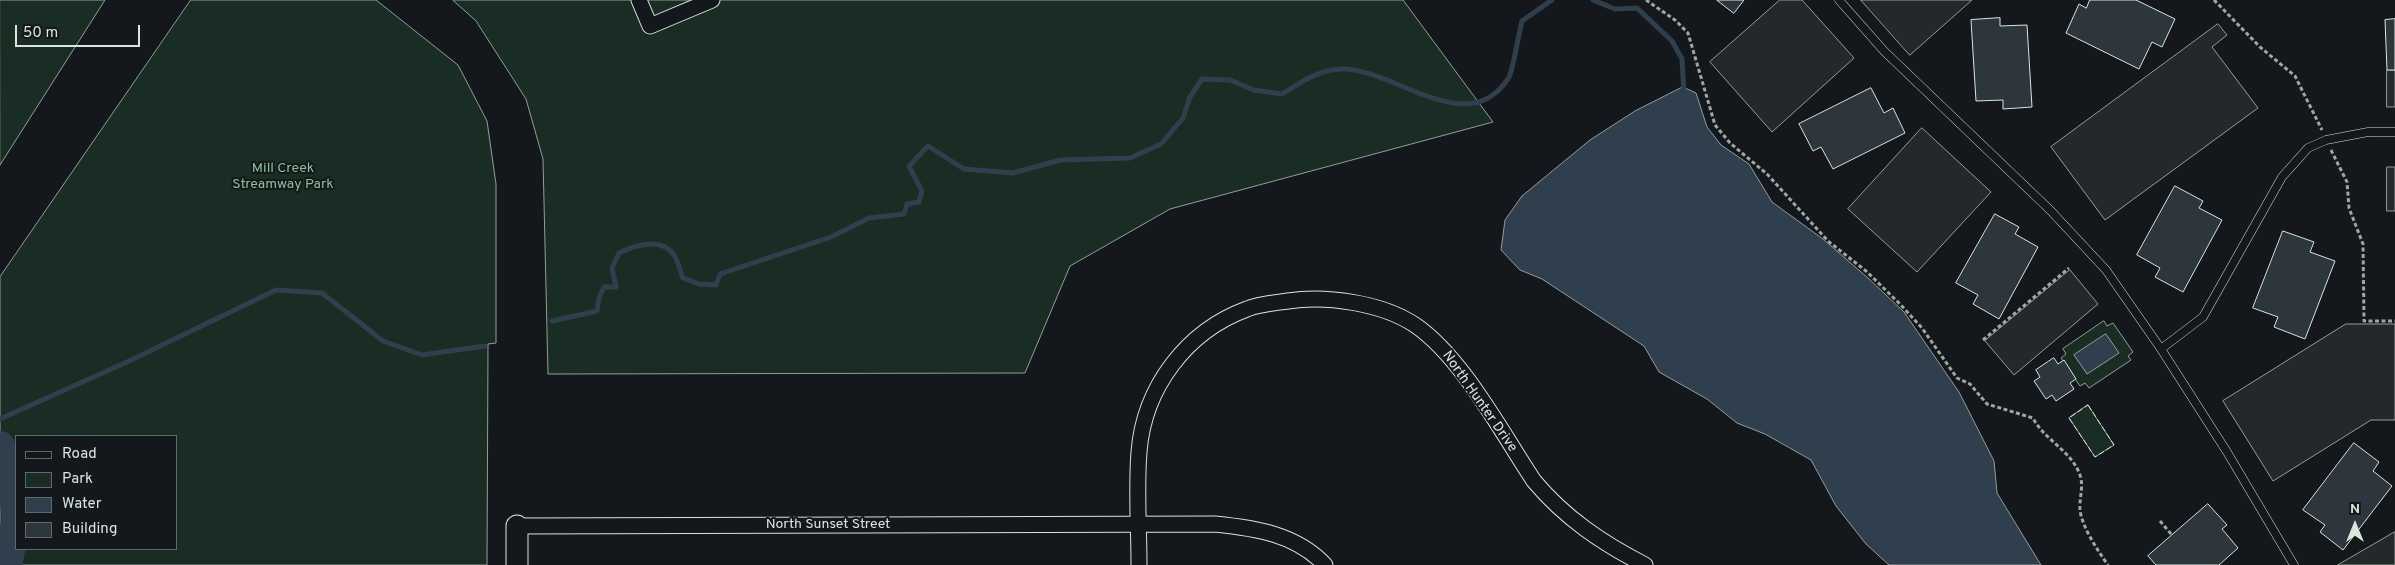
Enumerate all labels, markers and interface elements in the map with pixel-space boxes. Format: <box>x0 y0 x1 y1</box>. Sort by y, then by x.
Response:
scale bar <box>18 15 142 47</box>
text: 50 m <box>23 24 58 43</box>
park label: Mill Creek Streamway Park <box>232 161 334 193</box>
street label: North Hunter Drive <box>1438 348 1520 456</box>
legend <box>15 435 178 550</box>
text: Road <box>62 445 97 464</box>
text: Park <box>62 470 93 489</box>
text: Water <box>62 495 101 514</box>
north arrow <box>2330 500 2380 550</box>
text: N <box>2350 501 2360 518</box>
street label: North Sunset Street <box>766 517 890 533</box>
text: Building <box>62 520 117 539</box>

